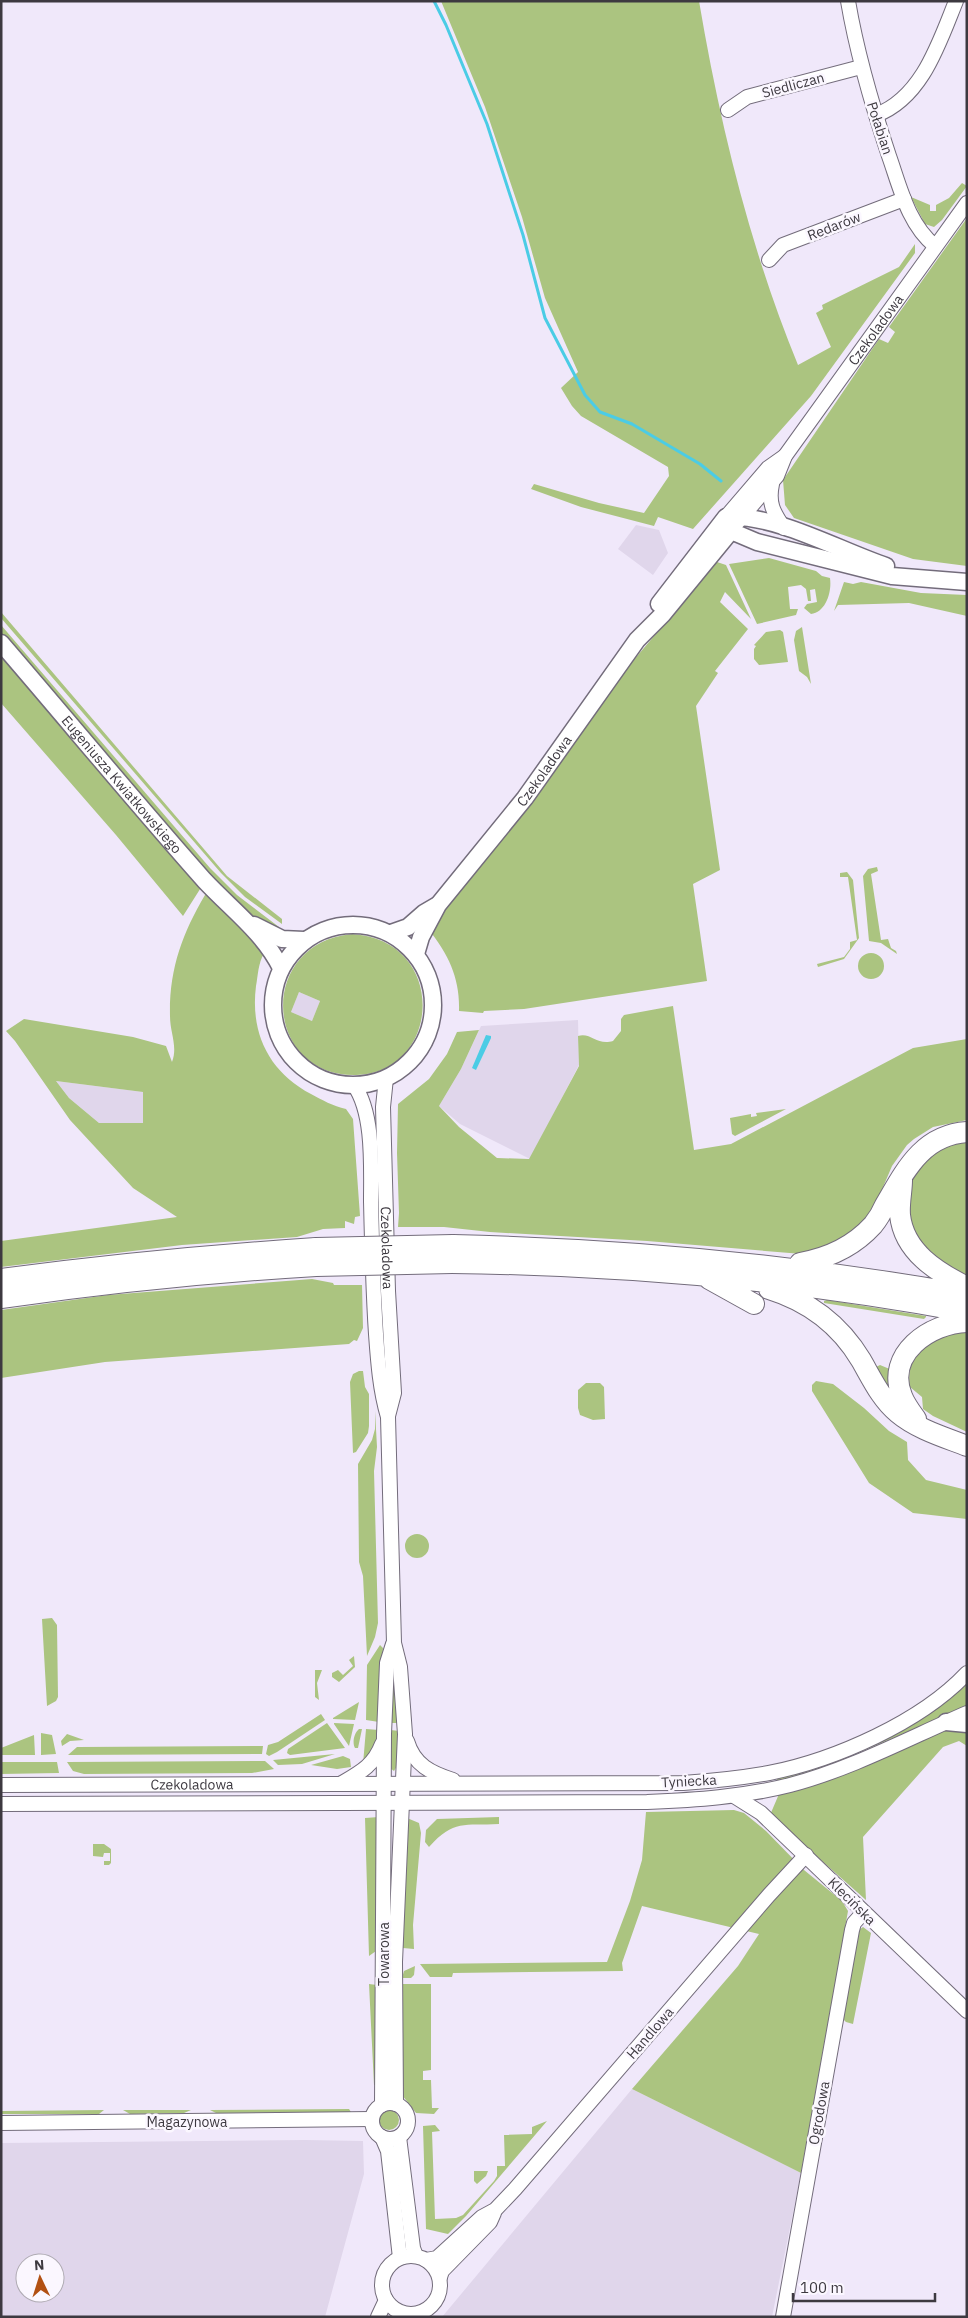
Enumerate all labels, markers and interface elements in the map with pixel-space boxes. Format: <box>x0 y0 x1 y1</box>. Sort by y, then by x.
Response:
street label: Siedliczan <box>760 68 826 102</box>
street label: Połabian <box>863 99 897 157</box>
street label: Redarów <box>805 208 863 244</box>
street label: Czekoladowa <box>844 291 908 369</box>
street label: Eugeniusza Kwiatkowskiego <box>58 712 186 857</box>
street label: Czekoladowa <box>513 731 576 810</box>
street label: Czekoladowa <box>377 1206 397 1290</box>
street label: Tyniecka <box>661 1771 718 1791</box>
street label: Czekoladowa <box>150 1775 234 1794</box>
street label: Klecińska <box>824 1873 880 1929</box>
street label: Towarowa <box>375 1922 393 1986</box>
street label: Handlowa <box>622 2003 678 2063</box>
street label: Ogrodowa <box>805 2079 834 2146</box>
street label: Magazynowa <box>147 2113 228 2131</box>
north arrow <box>15 2253 65 2303</box>
text: N <box>33 2256 45 2274</box>
scale bar <box>793 2270 936 2302</box>
text: 100 m <box>800 2278 844 2297</box>

